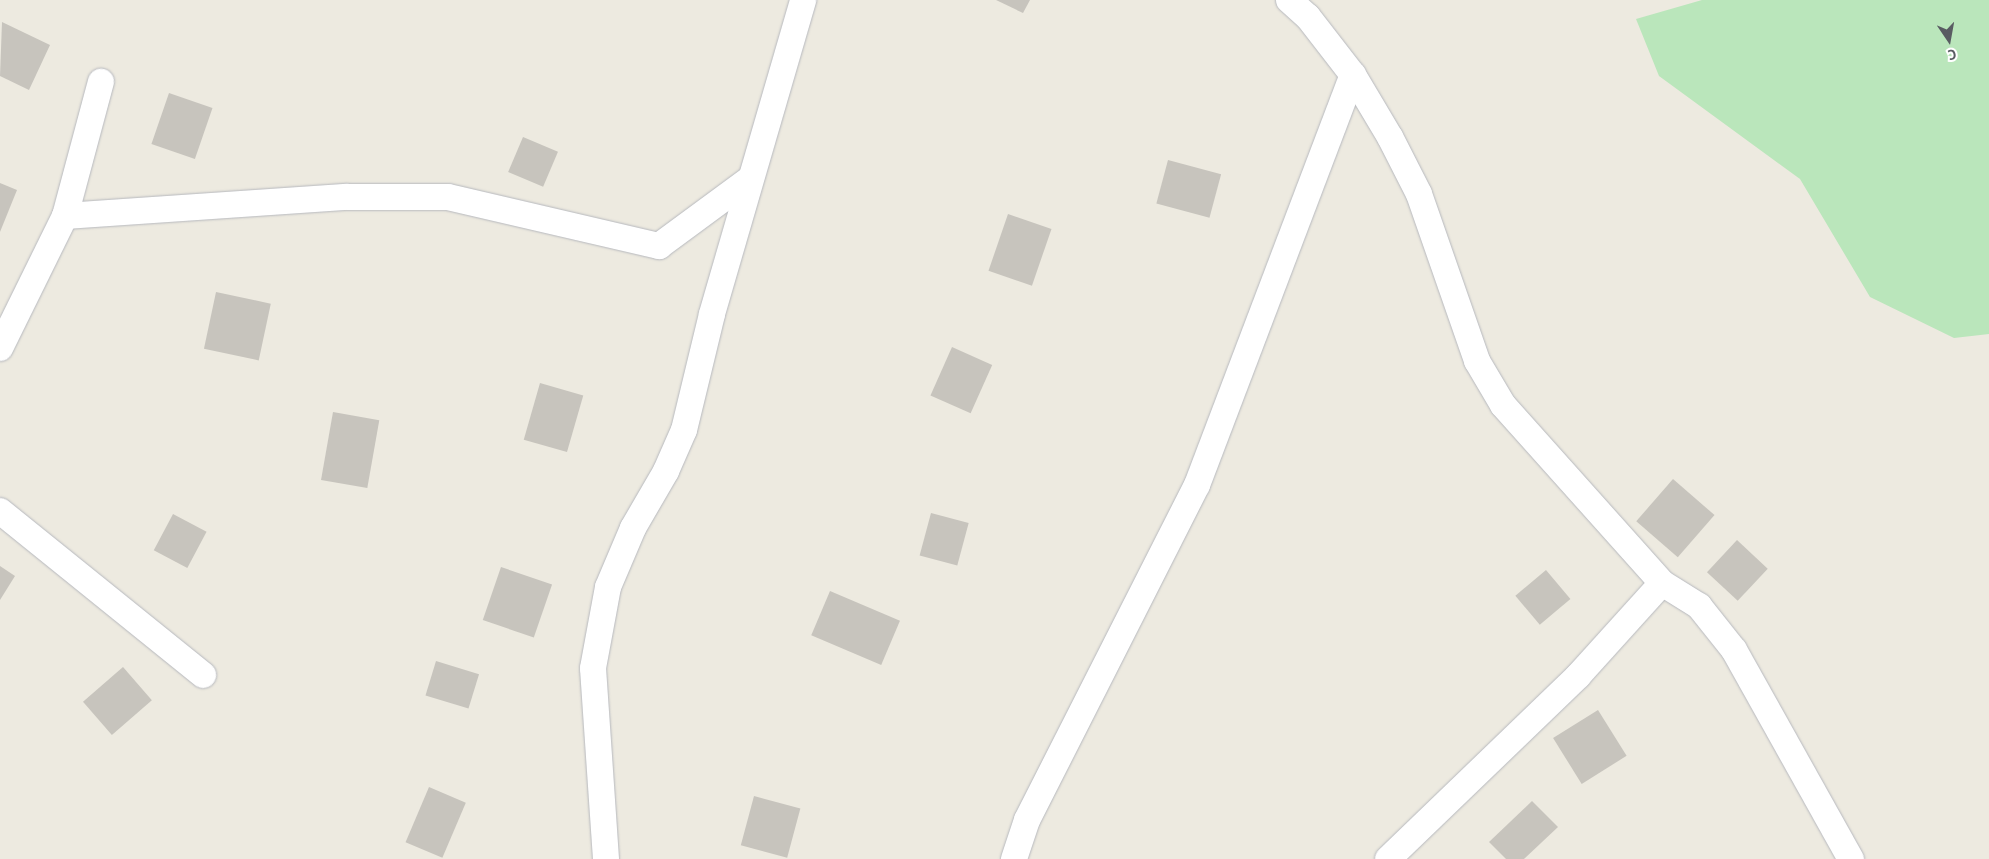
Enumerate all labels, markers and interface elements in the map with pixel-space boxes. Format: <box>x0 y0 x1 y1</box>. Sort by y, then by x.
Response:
north arrow <box>1924 15 1974 65</box>
text: С <box>1946 45 1958 64</box>

